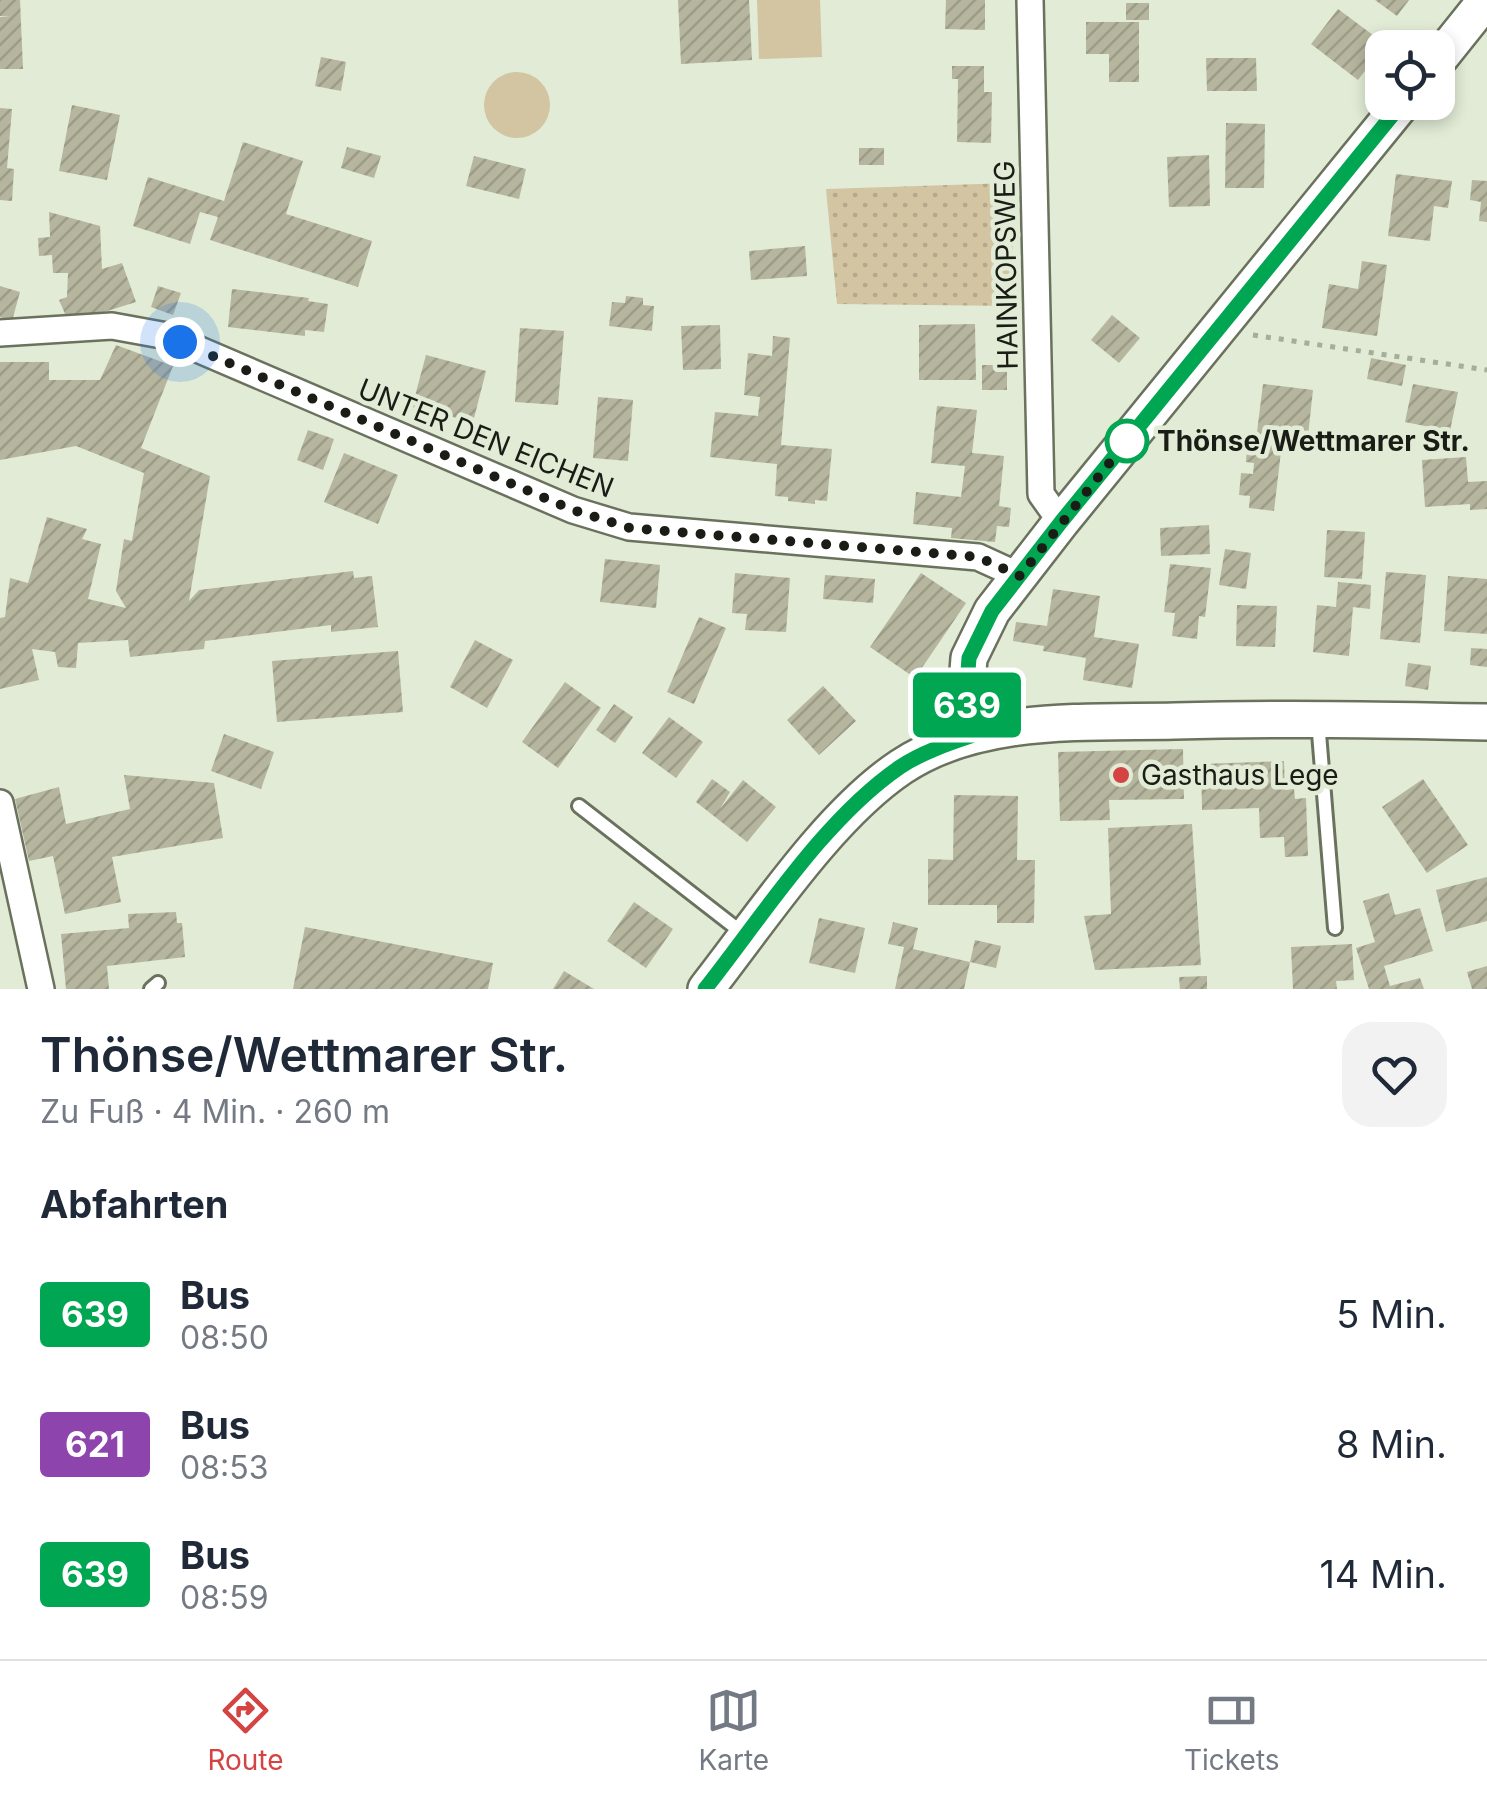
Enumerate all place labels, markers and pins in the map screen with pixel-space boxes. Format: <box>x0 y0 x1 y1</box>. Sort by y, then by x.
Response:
marker: Thönse/Wettmarer Str. <box>1106 420 1148 462</box>
place label: Thönse/Wettmarer Str. <box>1157 424 1470 458</box>
place label: Gasthaus Lege <box>1141 758 1339 792</box>
marker: Gasthaus Lege <box>1110 764 1132 786</box>

